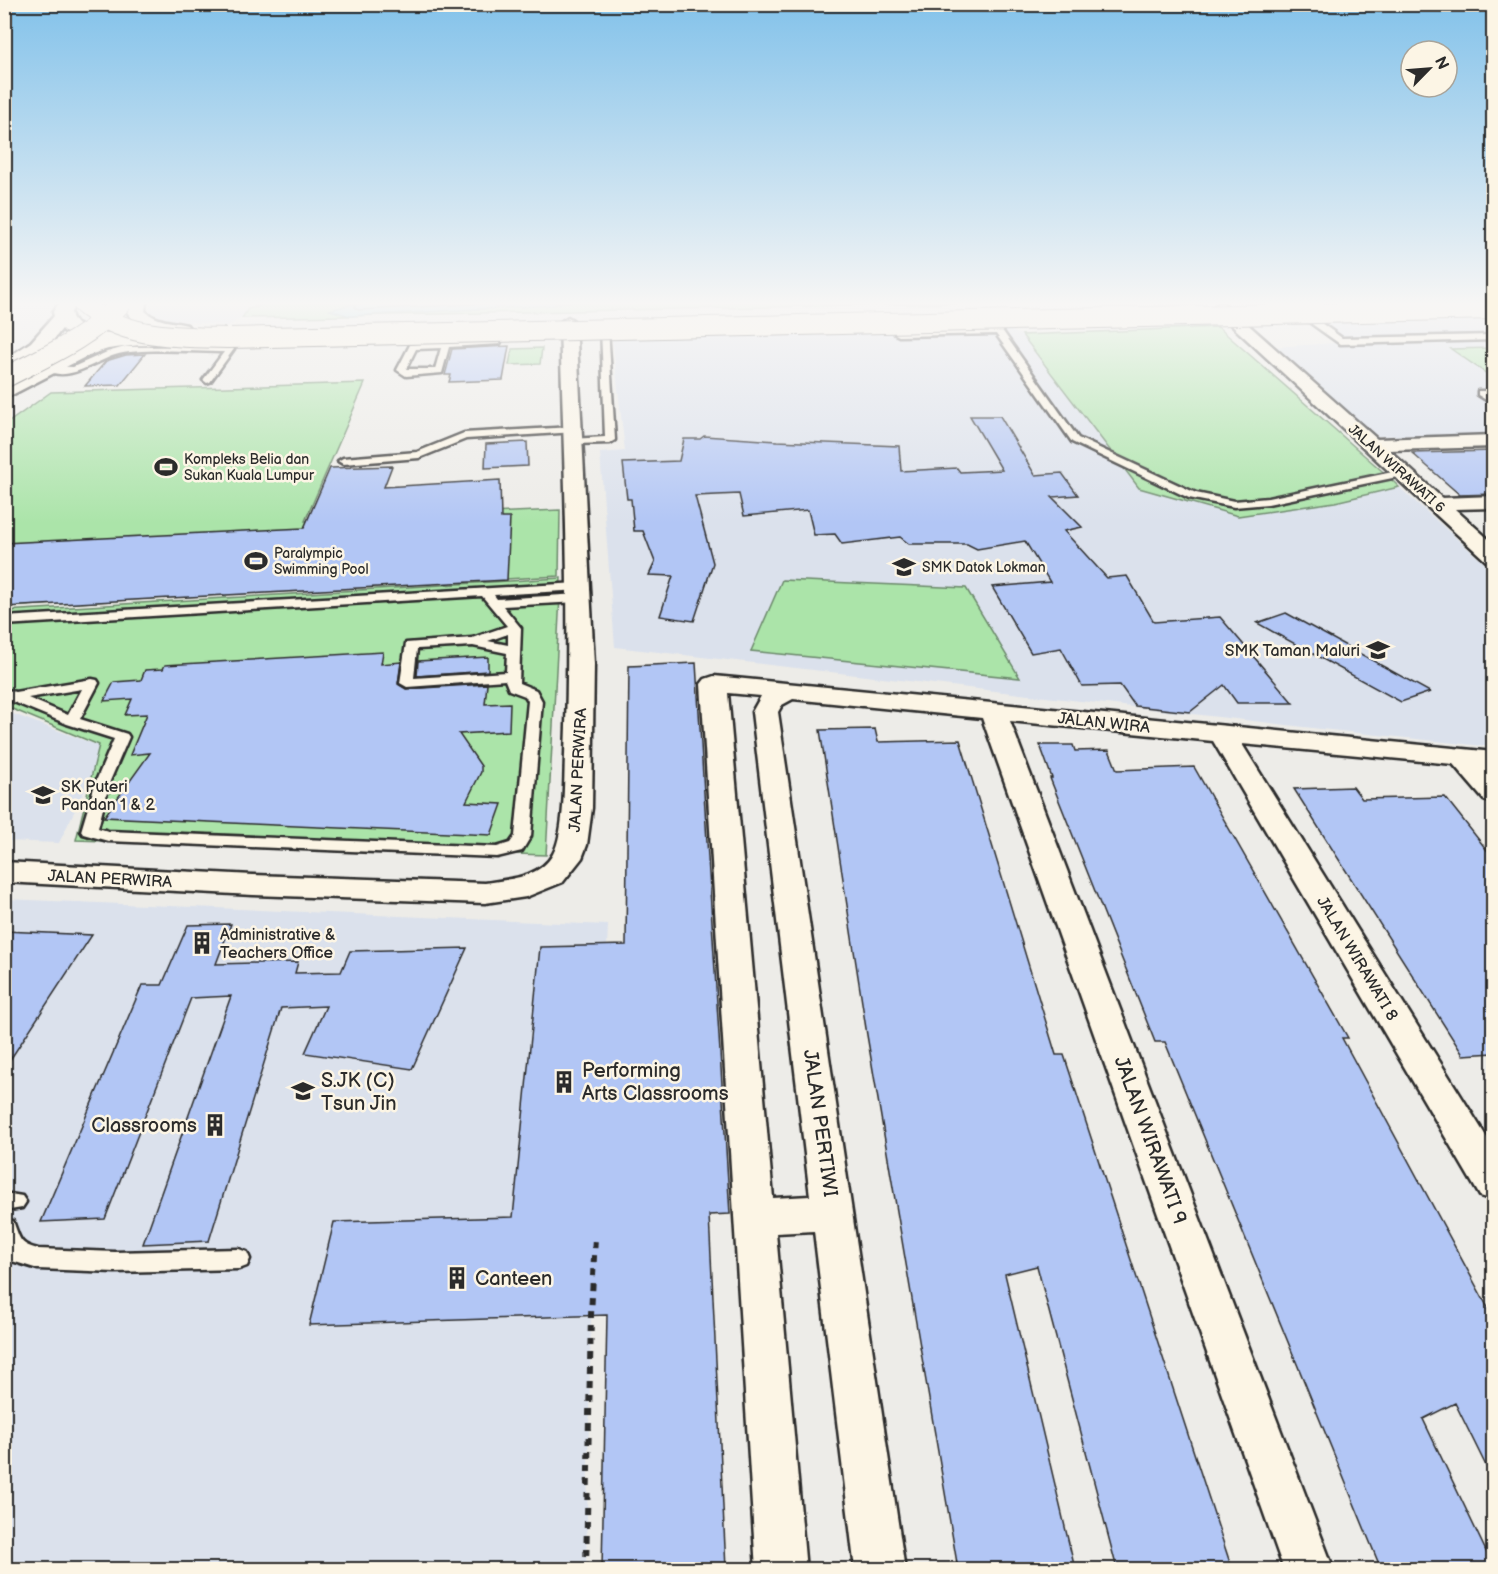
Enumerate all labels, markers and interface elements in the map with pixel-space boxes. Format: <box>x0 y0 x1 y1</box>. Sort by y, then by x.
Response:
north arrow <box>1399 39 1459 99</box>
text: N <box>1430 54 1452 73</box>
street label: JALAN WIRAWATI 6 <box>1345 420 1449 517</box>
place label: Kompleks Belia dan Sukan Kuala Lumpur <box>184 451 315 484</box>
sports icon: Kompleks Belia dan Sukan Kuala Lumpur <box>153 454 179 480</box>
place label: Paralympic Swimming Pool <box>274 545 369 578</box>
sports icon: Paralympic Swimming Pool <box>243 548 269 574</box>
school or university icon: SMK Datok Lokman <box>891 554 917 580</box>
place label: SMK Datok Lokman <box>922 559 1046 576</box>
school or university icon: SMK Taman Maluri <box>1365 637 1391 663</box>
place label: SMK Taman Maluri <box>1225 642 1360 661</box>
street label: JALAN PERWIRA <box>566 707 591 833</box>
street label: JALAN WIRA <box>1057 709 1151 738</box>
place label: SK Puteri Pandan 1 & 2 <box>61 778 156 815</box>
school or university icon: SK Puteri Pandan 1 & 2 <box>30 782 56 808</box>
street label: JALAN PERWIRA <box>47 867 173 892</box>
street label: JALAN WIRAWATI 8 <box>1312 893 1401 1024</box>
place label: Administrative & Teachers Office <box>220 926 336 963</box>
building icon: Administrative & Teachers Office <box>189 930 215 956</box>
street label: JALAN PERTIWI <box>798 1048 842 1198</box>
street label: JALAN WIRAWATI 9 <box>1109 1053 1192 1228</box>
place label: Performing Arts Classrooms <box>582 1059 729 1106</box>
place label: S.JK (C) Tsun Jin <box>321 1069 396 1116</box>
building icon: Performing Arts Classrooms <box>551 1069 577 1095</box>
school or university icon: S.JK (C) Tsun Jin <box>290 1078 316 1104</box>
building icon: Classrooms <box>202 1112 228 1138</box>
place label: Classrooms <box>91 1114 197 1138</box>
building icon: Canteen <box>444 1265 470 1291</box>
place label: Canteen <box>475 1267 552 1291</box>

